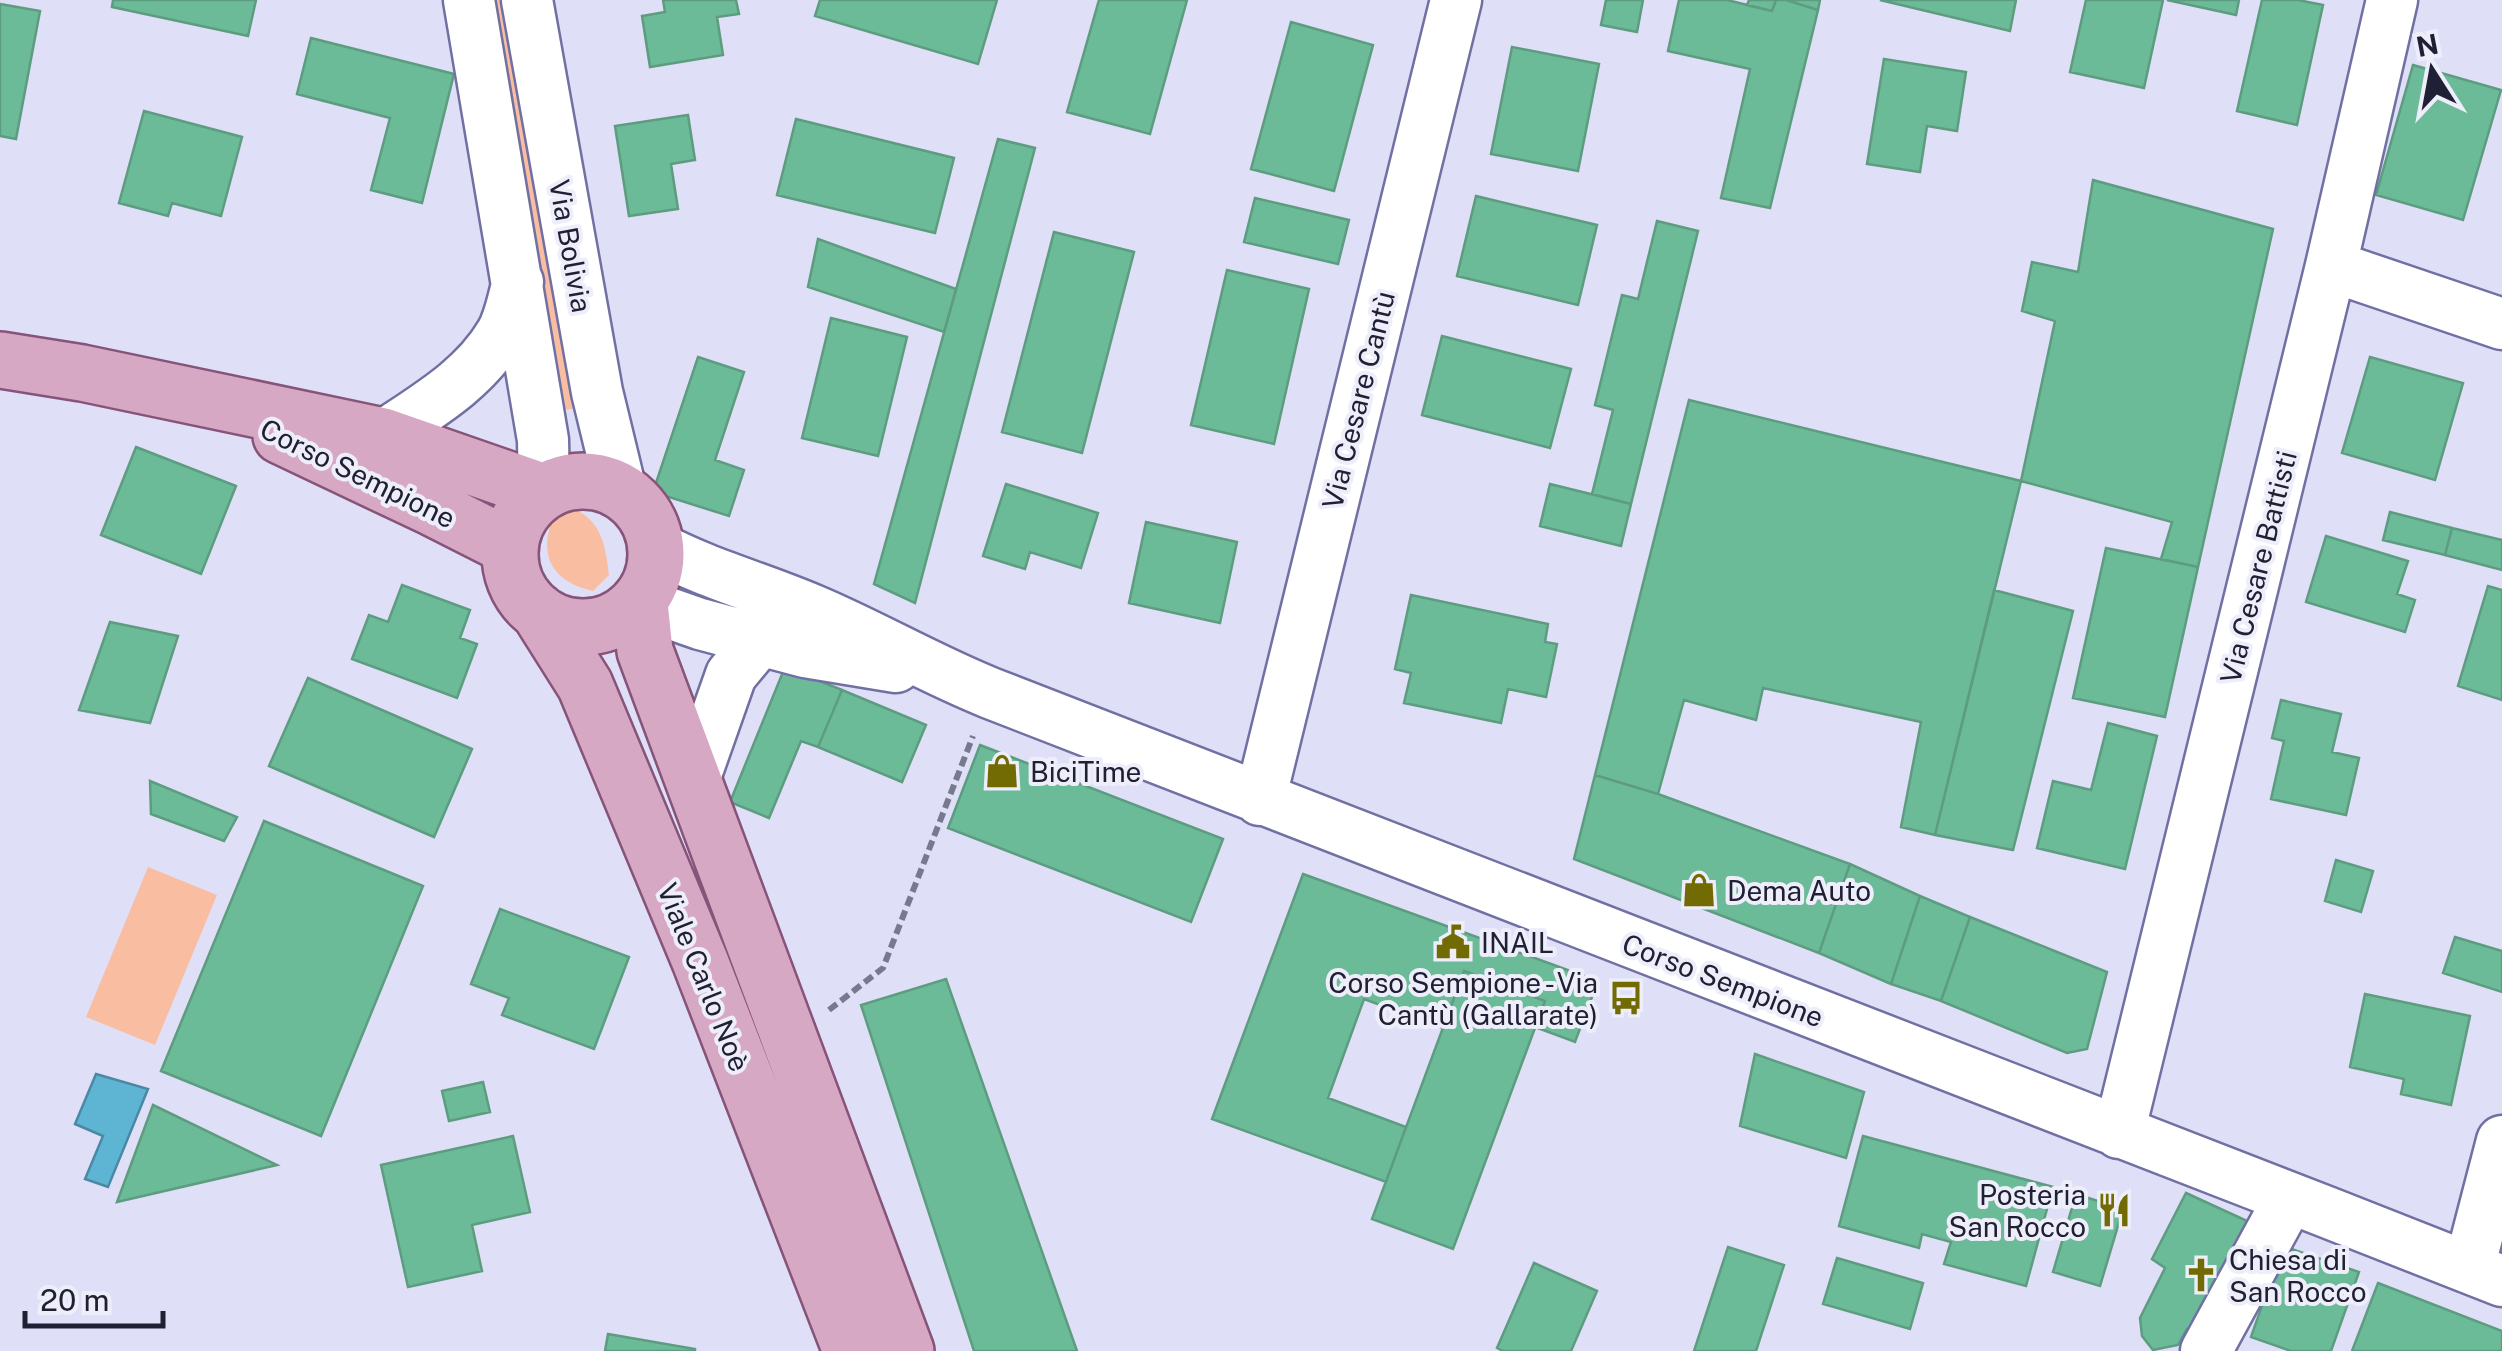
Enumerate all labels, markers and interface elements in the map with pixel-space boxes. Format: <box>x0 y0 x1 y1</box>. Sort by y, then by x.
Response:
north arrow <box>2382 20 2482 120</box>
text: N <box>2413 27 2441 63</box>
street label: Via Bolivia <box>543 177 599 315</box>
street label: Via Cesare Cantù <box>1315 288 1401 512</box>
street label: Corso Sempione <box>255 412 461 534</box>
street label: Via Cesare Battisti <box>2213 447 2303 687</box>
shop icon: BiciTime <box>983 752 1021 790</box>
place label: BiciTime <box>1030 755 1141 788</box>
shop icon: Dema Auto <box>1680 871 1718 909</box>
place label: Dema Auto <box>1727 874 1871 907</box>
street label: Viale Carlo Noè <box>651 878 757 1076</box>
public building icon: INAIL <box>1434 923 1472 961</box>
place label: INAIL <box>1481 926 1554 959</box>
street label: Corso Sempione <box>1618 926 1828 1034</box>
place label: Corso Sempione - Via Cantù (Gallarate) <box>1328 966 1598 1031</box>
bus stop icon: Corso Sempione - Via Cantù (Gallarate) <box>1607 979 1645 1017</box>
place label: Posteria San Rocco <box>1948 1178 2086 1243</box>
restaurant icon: Posteria San Rocco <box>2095 1191 2133 1229</box>
place label: Chiesa di San Rocco <box>2229 1243 2367 1308</box>
church icon: Chiesa di San Rocco <box>2182 1256 2220 1294</box>
scale bar <box>25 1266 162 1328</box>
text: 20 m <box>40 1282 109 1318</box>

